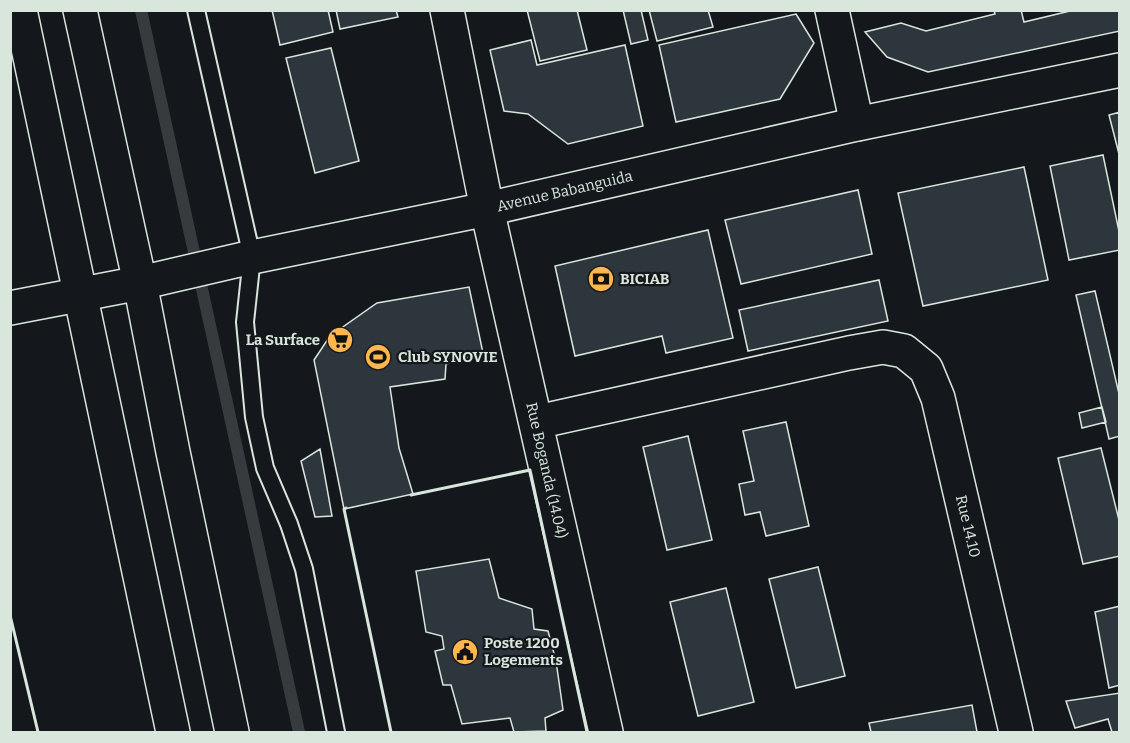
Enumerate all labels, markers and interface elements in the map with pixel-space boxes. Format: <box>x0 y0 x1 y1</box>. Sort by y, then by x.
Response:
street label: Avenue Babanguida <box>495 167 634 215</box>
bank icon: BICIAB <box>586 264 616 294</box>
place label: BICIAB <box>620 270 670 288</box>
supermarket icon: La Surface <box>325 325 355 355</box>
place label: La Surface <box>246 331 320 349</box>
sports icon: Club SYNOVIE <box>363 342 393 372</box>
place label: Club SYNOVIE <box>398 348 498 366</box>
street label: Rue Boganda (14.04) <box>522 401 571 540</box>
street label: Rue 14.10 <box>952 493 984 559</box>
place label: Poste 1200 Logements <box>484 634 563 669</box>
public building icon: Poste 1200 Logements <box>450 637 480 667</box>

